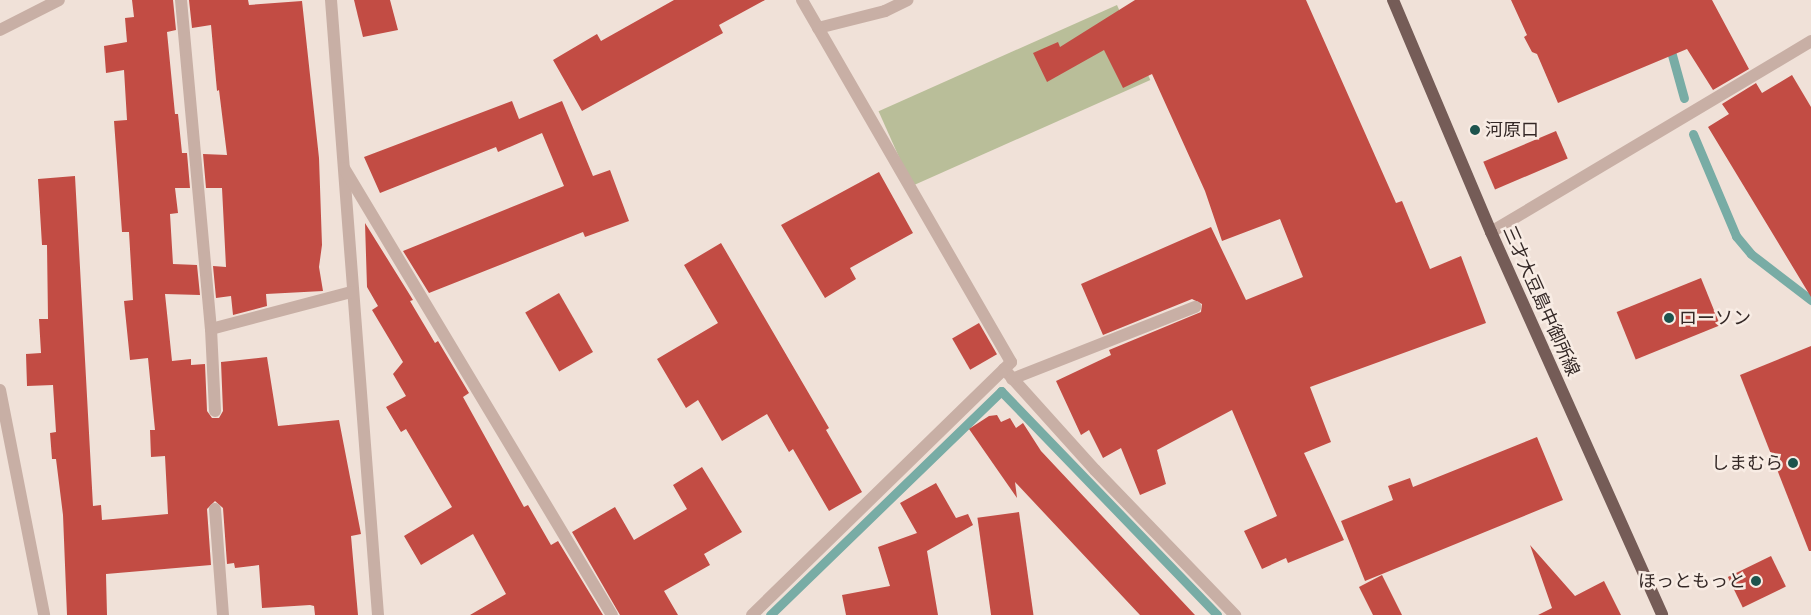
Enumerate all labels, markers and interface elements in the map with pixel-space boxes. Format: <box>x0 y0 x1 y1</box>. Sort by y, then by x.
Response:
place label: 河原口 <box>1485 119 1539 141</box>
marker: 河原口 <box>1469 124 1481 136</box>
street label: 三才大豆島中御所線 <box>1498 223 1584 379</box>
place label: ローソン <box>1679 307 1751 329</box>
marker: ローソン <box>1663 312 1675 324</box>
place label: しまむら <box>1711 452 1783 474</box>
marker: しまむら <box>1787 457 1799 469</box>
place label: ほっともっと <box>1638 570 1746 592</box>
marker: ほっともっと <box>1750 575 1762 587</box>

